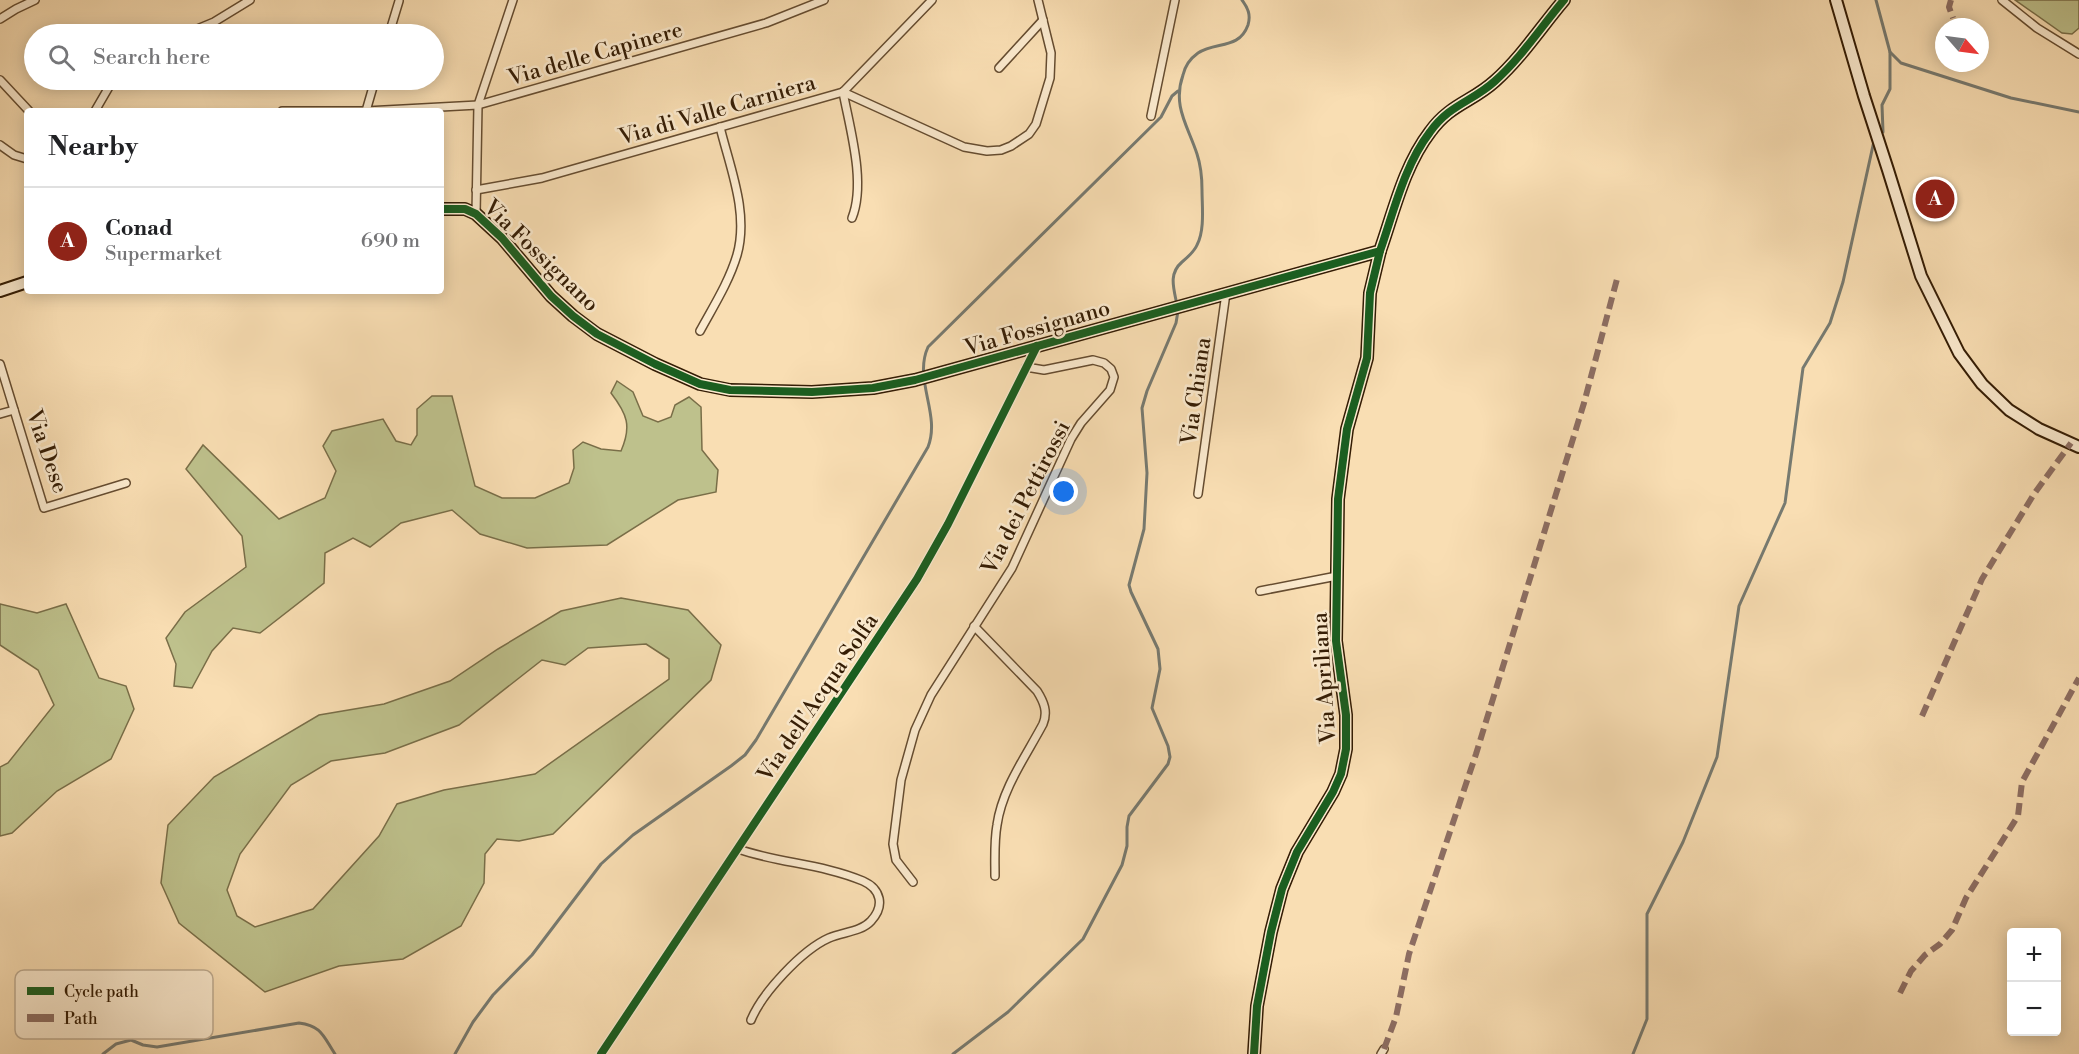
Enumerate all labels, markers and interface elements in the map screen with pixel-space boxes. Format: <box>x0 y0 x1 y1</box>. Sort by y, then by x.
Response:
street label: Via delle Capinere <box>504 17 686 93</box>
north arrow <box>1935 18 1989 72</box>
search box <box>24 24 444 90</box>
icon: search <box>45 41 78 74</box>
text: Search here <box>93 44 210 71</box>
street label: Via di Valle Carniera <box>615 69 820 152</box>
text: Nearby <box>48 131 138 163</box>
pin: A <box>1916 176 1954 222</box>
street label: Via Fossignano <box>477 193 604 318</box>
text: Conad <box>105 215 173 242</box>
text: A <box>60 229 75 254</box>
text: 690 m <box>361 229 420 254</box>
text: Supermarket <box>105 242 222 267</box>
street label: Via Fossignano <box>960 295 1113 362</box>
street label: Via Chiana <box>1175 335 1218 448</box>
street label: Via Dese <box>19 405 73 497</box>
street label: Via dei Pettirossi <box>976 416 1077 580</box>
your location <box>1049 477 1078 506</box>
street label: Via dell'Acqua Solfa <box>751 608 885 788</box>
street label: Via Apriliana <box>1306 610 1343 745</box>
map controls <box>2007 928 2061 1036</box>
button: + <box>2007 928 2061 982</box>
legend <box>15 970 213 1039</box>
text: Cycle path <box>64 982 139 1002</box>
button: − <box>2007 982 2061 1036</box>
text: Path <box>64 1009 98 1029</box>

